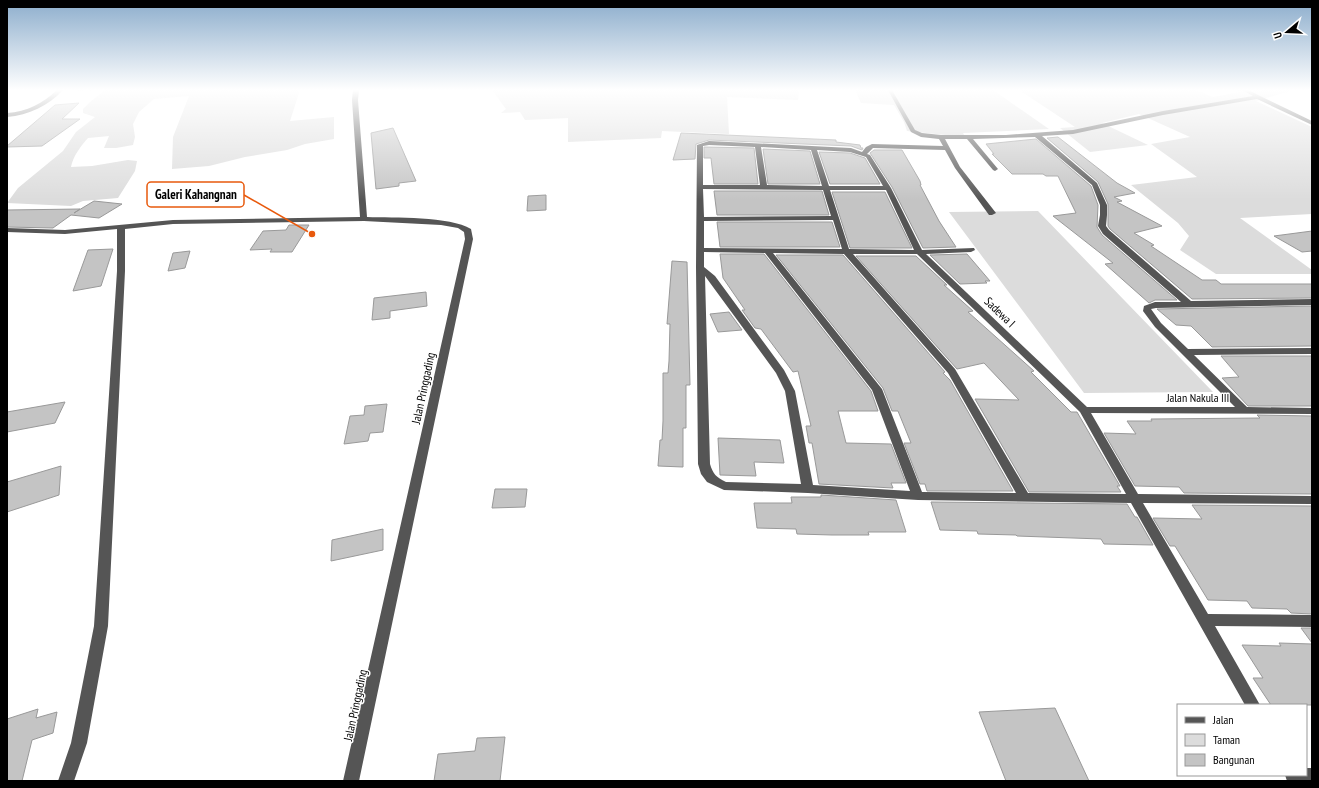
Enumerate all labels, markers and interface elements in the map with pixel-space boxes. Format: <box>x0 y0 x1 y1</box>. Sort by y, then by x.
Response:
north arrow <box>1267 12 1307 52</box>
text: U <box>1270 30 1285 40</box>
callout: Galeri Kahangnan <box>147 182 244 207</box>
text: Galeri Kahangnan <box>155 186 237 203</box>
street label: Sadewa I <box>981 294 1019 330</box>
street label: Jalan Pringgading <box>408 351 438 426</box>
street label: Jalan Nakula III <box>1166 390 1229 405</box>
street label: Jalan Pringgading <box>340 668 370 743</box>
legend <box>1177 704 1307 776</box>
text: Jalan <box>1212 712 1234 727</box>
text: Taman <box>1213 732 1240 747</box>
text: Bangunan <box>1213 752 1254 767</box>

